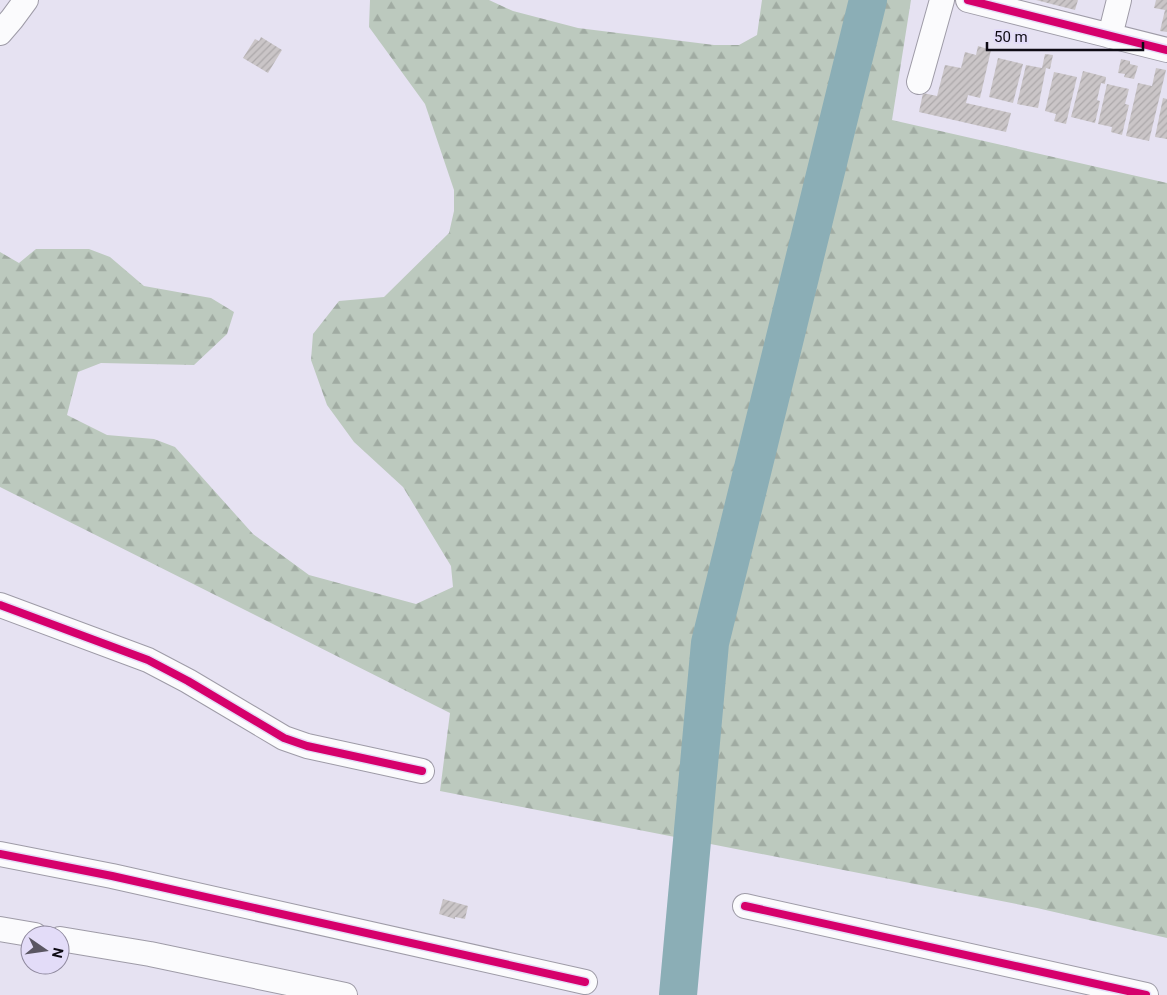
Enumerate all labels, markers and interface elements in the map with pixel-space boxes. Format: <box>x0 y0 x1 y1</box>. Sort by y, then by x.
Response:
scale bar <box>987 20 1143 52</box>
text: 50 m <box>994 28 1028 46</box>
north arrow <box>20 925 70 975</box>
text: N <box>49 946 67 960</box>

